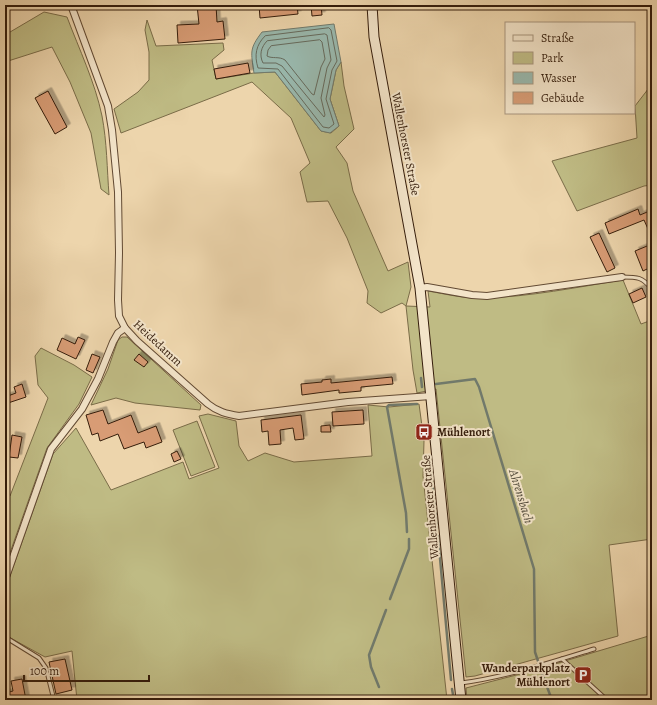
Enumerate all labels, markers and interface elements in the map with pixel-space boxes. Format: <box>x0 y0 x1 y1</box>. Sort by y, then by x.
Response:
legend <box>505 22 635 114</box>
text: Straße <box>541 30 574 46</box>
text: Park <box>541 50 564 66</box>
text: Wasser <box>540 70 577 86</box>
street label: Wallenhorster Straße <box>388 90 424 197</box>
text: Gebäude <box>541 90 584 106</box>
street label: Heidedamm <box>130 316 186 370</box>
bus stop icon: Mühlenort <box>414 422 434 442</box>
place label: Mühlenort <box>437 424 491 440</box>
street label: Wallenhorster Straße <box>417 454 443 561</box>
water label: Ahrensbach <box>505 466 538 525</box>
scale bar <box>24 657 149 683</box>
place label: Wanderparkplatz Mühlenort <box>481 660 571 690</box>
text: 100 m <box>30 663 59 679</box>
parking icon: Wanderparkplatz Mühlenort <box>573 665 593 685</box>

